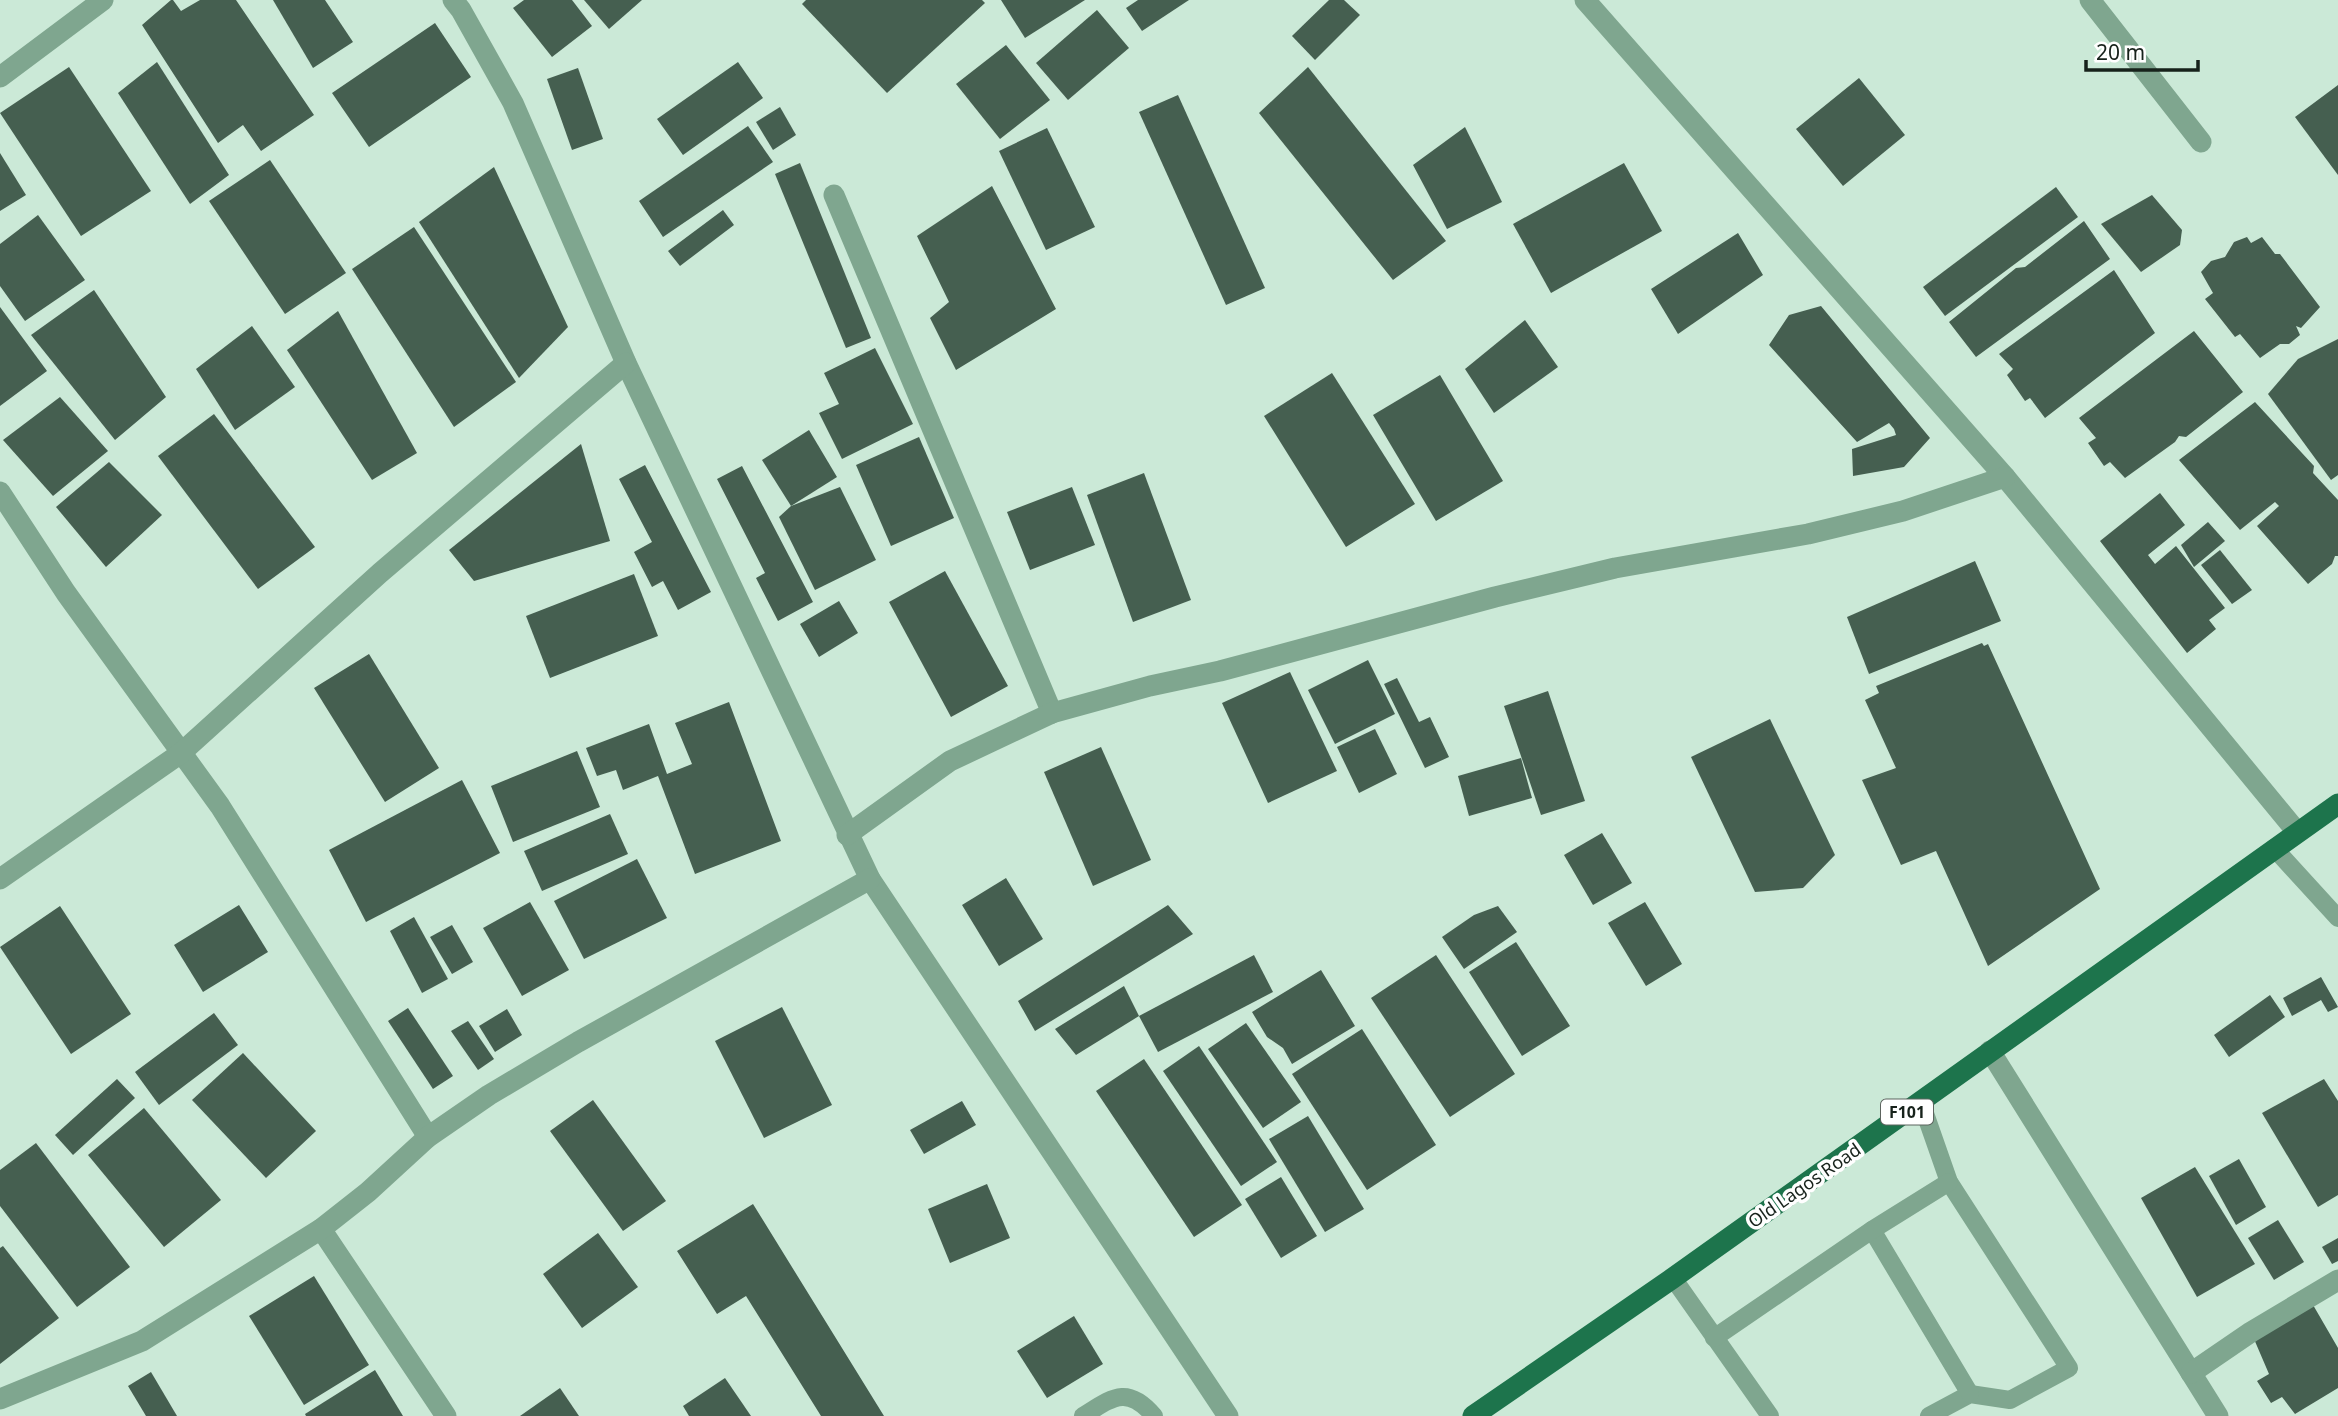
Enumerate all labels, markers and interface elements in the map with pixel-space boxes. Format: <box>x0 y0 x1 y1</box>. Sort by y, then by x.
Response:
scale bar <box>2086 28 2198 72</box>
text: 20 m <box>2096 38 2145 66</box>
road number: F101 <box>1881 1100 1933 1124</box>
street label: Old Lagos Road <box>1743 1137 1865 1233</box>

